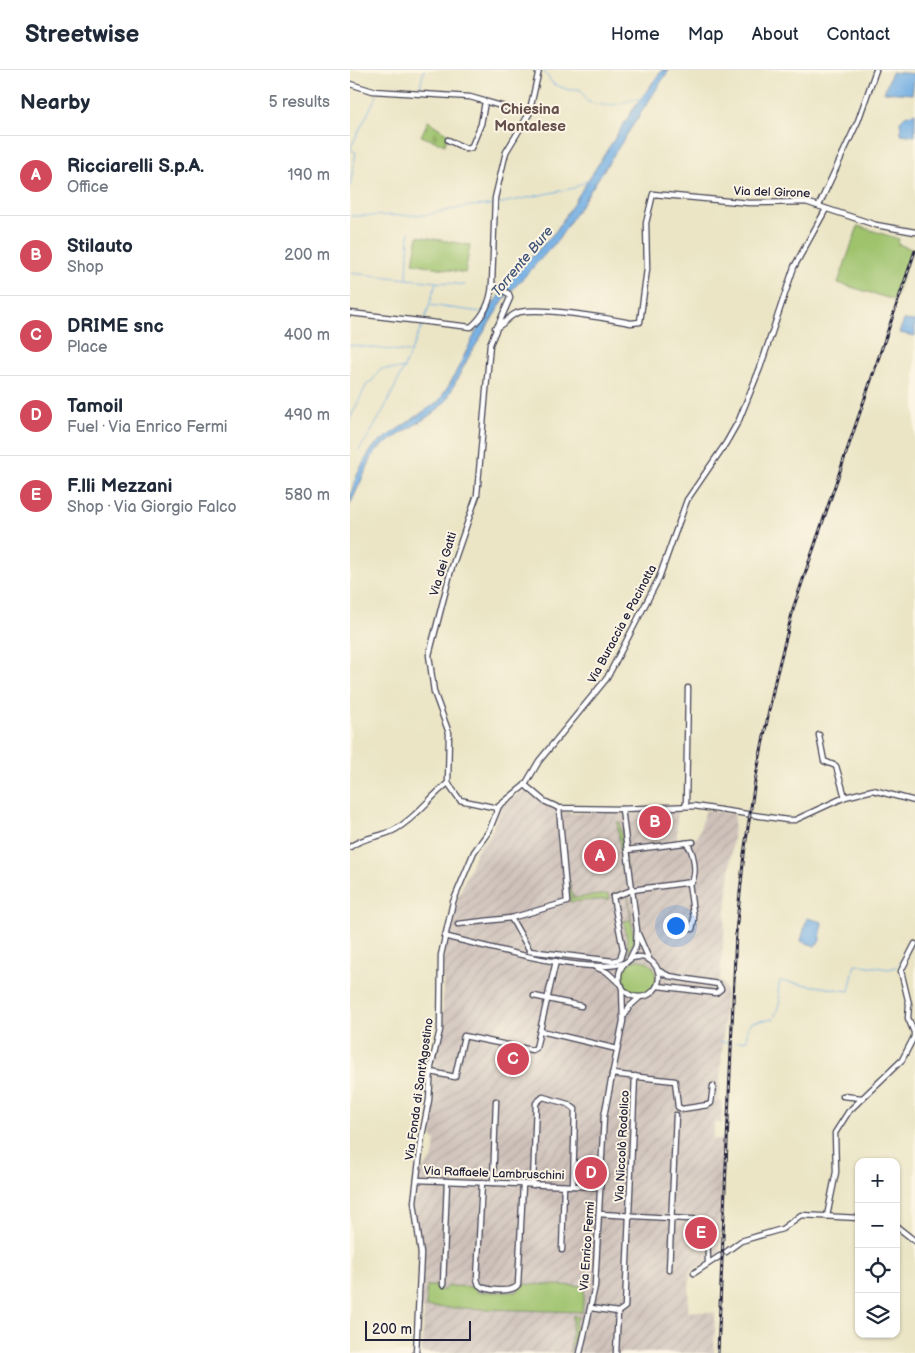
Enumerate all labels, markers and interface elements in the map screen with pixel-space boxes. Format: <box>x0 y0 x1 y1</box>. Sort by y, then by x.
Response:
text: Streetwise <box>25 20 139 49</box>
text: Home <box>611 24 660 45</box>
text: Map <box>688 24 724 45</box>
text: About <box>752 24 799 45</box>
text: Contact <box>827 24 890 45</box>
text: Nearby <box>20 90 90 115</box>
text: 5 results <box>268 93 330 112</box>
district label: Chiesina Montalese <box>494 100 566 136</box>
text: Ricciarelli S.p.A. <box>67 155 204 178</box>
text: A <box>31 166 41 185</box>
text: 190 m <box>288 166 330 185</box>
text: Office <box>67 178 109 197</box>
street label: Via del Girone <box>733 184 811 201</box>
water label: Torrente Bure <box>488 223 557 300</box>
text: Stilauto <box>67 235 133 258</box>
text: B <box>30 246 42 265</box>
text: 200 m <box>284 246 330 265</box>
text: Shop <box>67 258 104 277</box>
text: DRIME snc <box>67 315 164 338</box>
text: C <box>30 326 42 345</box>
text: 400 m <box>284 326 330 345</box>
text: Place <box>67 338 108 357</box>
text: Tamoil <box>67 395 123 418</box>
text: D <box>30 406 42 425</box>
text: 490 m <box>284 406 330 425</box>
text: Fuel · Via Enrico Fermi <box>67 418 228 437</box>
text: F.lli Mezzani <box>67 475 172 498</box>
text: E <box>31 486 41 505</box>
text: 580 m <box>285 486 330 505</box>
text: Shop · Via Giorgio Falco <box>67 498 237 517</box>
street label: Via dei Gatti <box>427 530 460 598</box>
street label: Via Buraccia e Pacinotta <box>585 562 660 686</box>
pin: B <box>639 803 671 841</box>
pin: A <box>584 837 616 875</box>
your location <box>663 913 689 939</box>
street label: Via Fonda di Sant'Agostino <box>402 1017 437 1161</box>
pin: C <box>497 1040 529 1078</box>
street label: Via Niccolò Rodolico <box>612 1090 633 1202</box>
pin: D <box>575 1154 607 1192</box>
map controls <box>855 1158 900 1338</box>
button: + <box>855 1158 900 1203</box>
street label: Via Raffaele Lambruschini <box>423 1164 565 1183</box>
street label: Via Enrico Fermi <box>577 1201 598 1291</box>
button: − <box>855 1203 900 1248</box>
pin: E <box>685 1214 717 1252</box>
button: locate <box>855 1248 900 1293</box>
button: layers <box>855 1293 900 1338</box>
scale bar <box>365 1318 471 1341</box>
text: 200 m <box>372 1321 412 1338</box>

